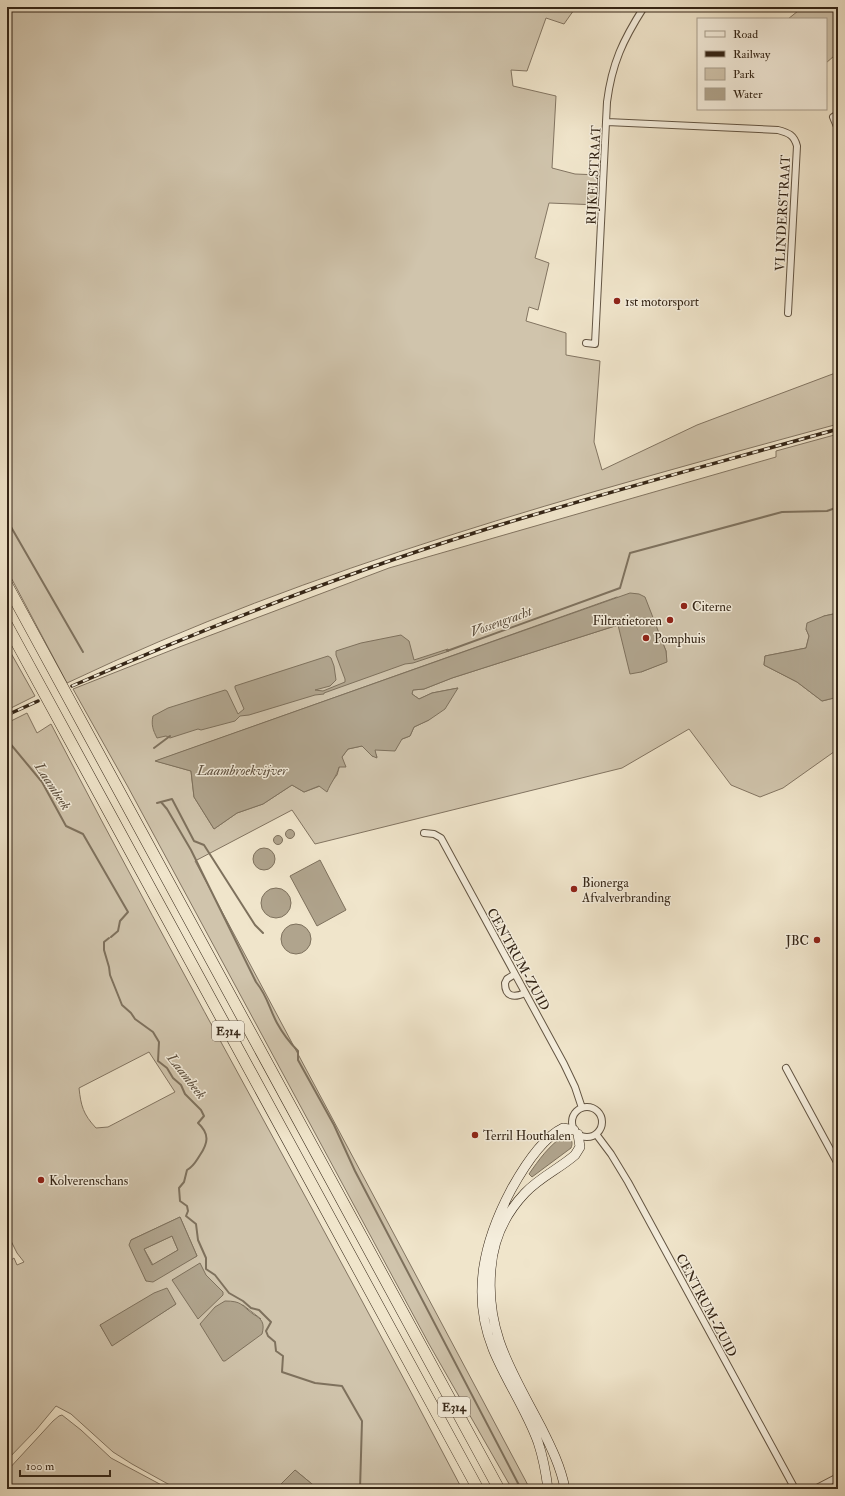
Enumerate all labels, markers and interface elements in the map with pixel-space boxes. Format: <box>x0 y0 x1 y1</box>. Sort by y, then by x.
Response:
legend <box>697 18 827 110</box>
text: Road <box>733 27 758 42</box>
text: Railway <box>733 47 771 62</box>
text: Park <box>733 67 755 82</box>
text: Water <box>732 87 763 102</box>
street label: RIJKELSTRAAT <box>583 125 605 225</box>
street label: VLINDERSTRAAT <box>772 154 794 272</box>
place label: 1st motorsport <box>625 294 699 311</box>
marker: 1st motorsport <box>612 296 622 306</box>
place label: Citerne <box>692 599 732 615</box>
marker: Citerne <box>679 601 689 611</box>
water label: Vossengracht <box>468 602 535 640</box>
place label: Filtratietoren <box>592 613 662 629</box>
marker: Filtratietoren <box>665 615 675 625</box>
place label: Pomphuis <box>654 631 706 648</box>
marker: Pomphuis <box>641 633 651 643</box>
water label: Laambeek <box>30 758 74 814</box>
water label: Laambroekvijver <box>196 762 288 779</box>
place label: Bionerga Afvalverbranding <box>581 875 671 906</box>
marker: Bionerga Afvalverbranding <box>569 884 579 894</box>
street label: CENTRUM-ZUID <box>483 905 553 1014</box>
place label: JBC <box>785 933 809 949</box>
marker: JBC <box>812 935 822 945</box>
road number: E314 <box>212 1021 244 1041</box>
water label: Laambeek <box>163 1049 210 1103</box>
place label: Terril Houthalen <box>483 1128 571 1144</box>
marker: Terril Houthalen <box>470 1130 480 1140</box>
place label: Kolverenschans <box>49 1173 129 1189</box>
marker: Kolverenschans <box>36 1175 46 1185</box>
street label: CENTRUM-ZUID <box>672 1251 740 1360</box>
road number: E314 <box>438 1397 470 1417</box>
scale bar <box>20 1452 110 1478</box>
text: 100 m <box>26 1459 55 1474</box>

